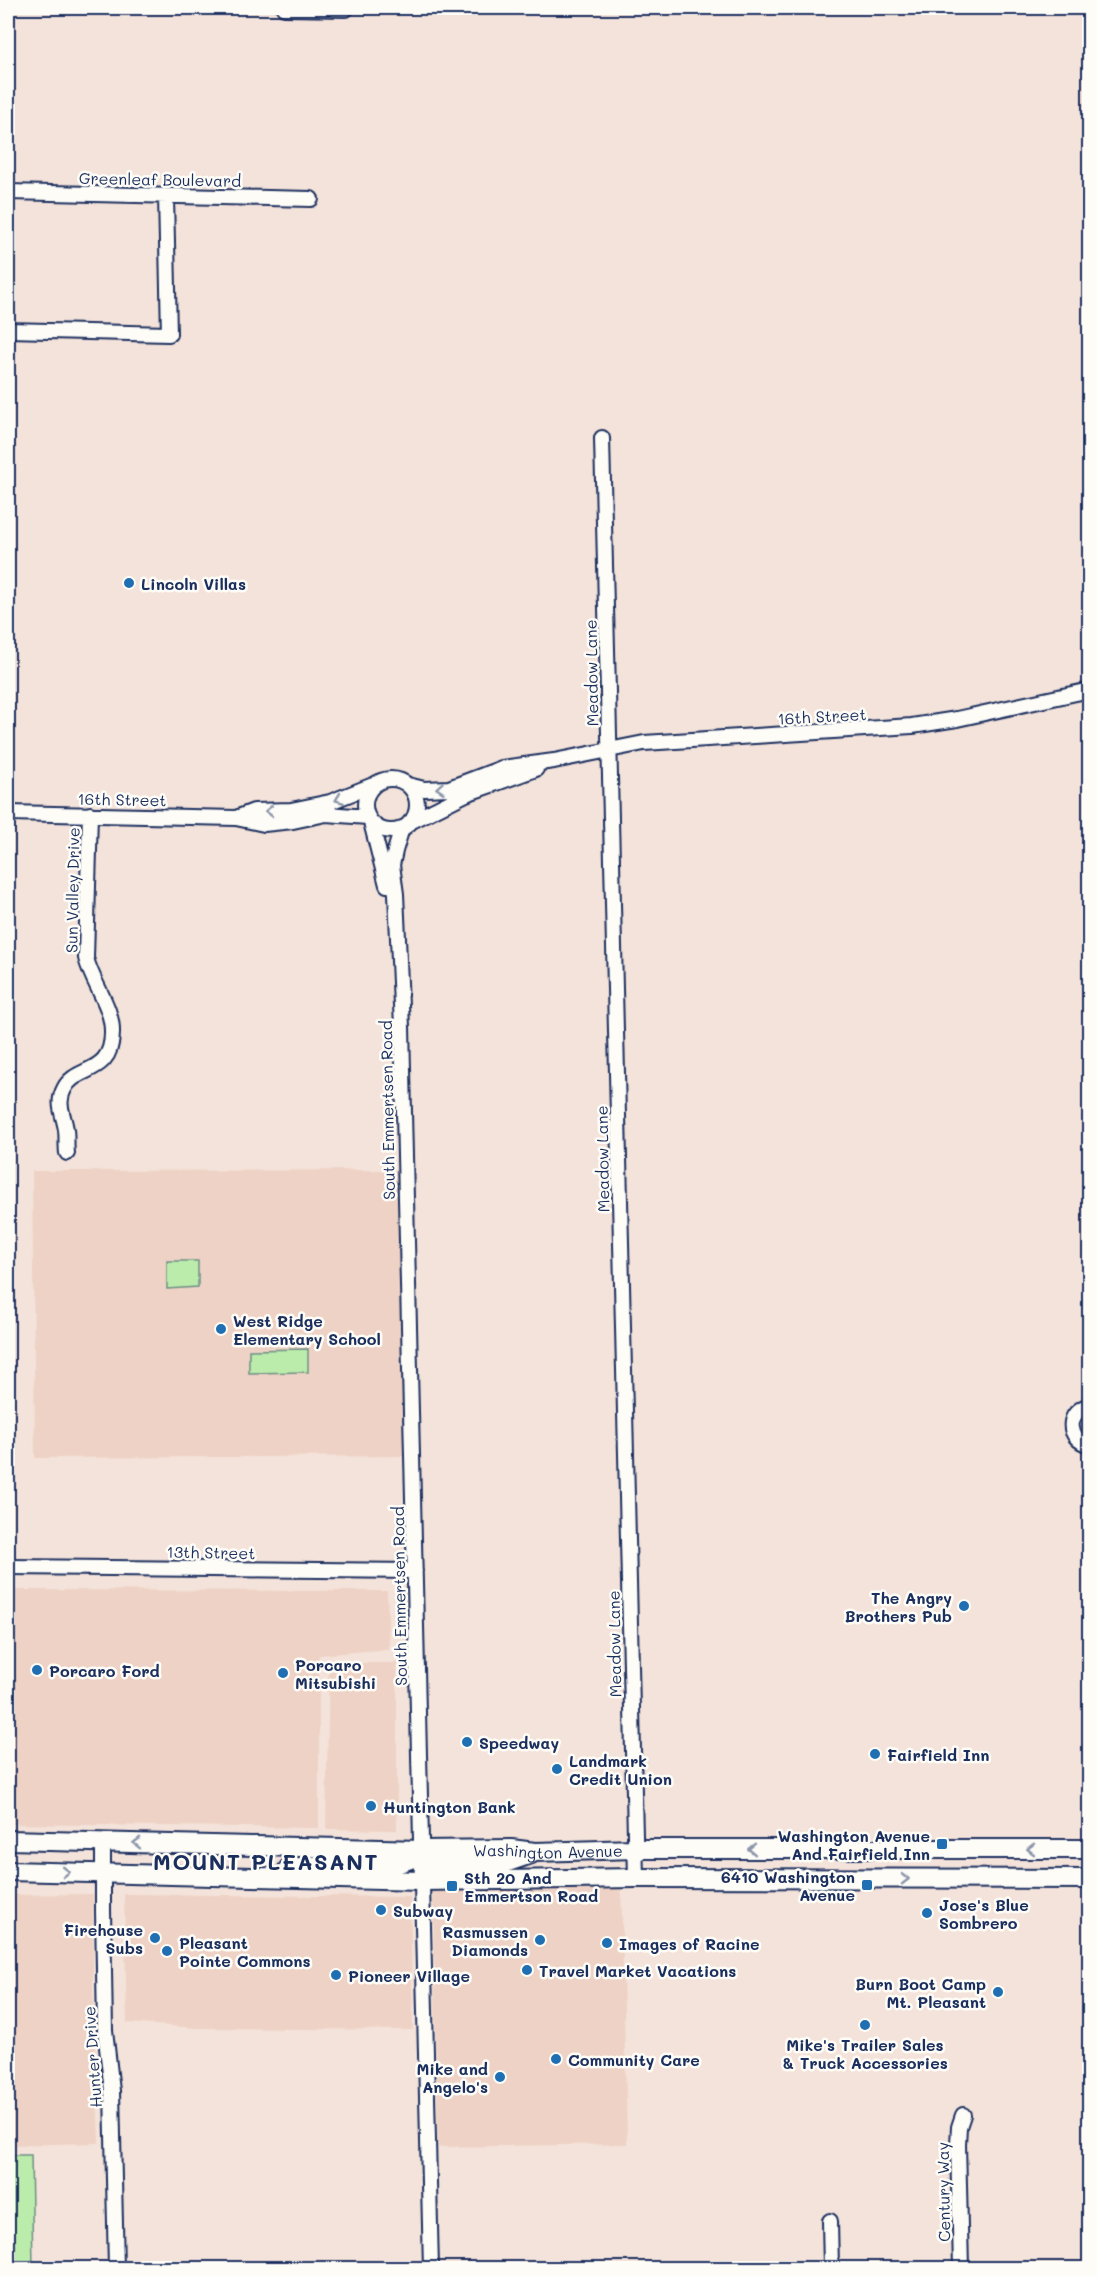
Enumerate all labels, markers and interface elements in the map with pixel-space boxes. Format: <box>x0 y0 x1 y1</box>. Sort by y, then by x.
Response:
street label: Greenleaf Boulevard <box>79 167 241 191</box>
place label: Lincoln Villas <box>141 573 246 594</box>
marker: Lincoln Villas <box>122 576 136 590</box>
street label: Meadow Lane <box>580 619 602 727</box>
street label: 16th Street <box>777 703 867 729</box>
one-way arrow <box>436 781 445 794</box>
street label: 16th Street <box>77 788 167 810</box>
one-way arrow <box>334 791 345 804</box>
one-way arrow <box>264 805 273 817</box>
street label: Sun Valley Drive <box>60 827 84 953</box>
street label: South Emmertsen Road <box>375 1020 399 1200</box>
street label: Meadow Lane <box>591 1105 613 1213</box>
place label: West Ridge Elementary School <box>233 1310 381 1349</box>
marker: West Ridge Elementary School <box>214 1322 228 1336</box>
street label: South Emmertsen Road <box>387 1506 411 1686</box>
street label: 13th Street <box>167 1541 255 1563</box>
place label: The Angry Brothers Pub <box>845 1587 952 1626</box>
street label: Meadow Lane <box>603 1590 625 1698</box>
marker: The Angry Brothers Pub <box>957 1599 971 1613</box>
place label: Porcaro Mitsubishi <box>295 1654 376 1693</box>
place label: Porcaro Ford <box>49 1660 160 1681</box>
marker: Porcaro Ford <box>30 1663 44 1677</box>
marker: Porcaro Mitsubishi <box>276 1666 290 1680</box>
place label: Speedway <box>479 1732 559 1753</box>
marker: Speedway <box>460 1735 474 1749</box>
place label: Fairfield Inn <box>887 1744 989 1765</box>
marker: Fairfield Inn <box>868 1747 882 1761</box>
place label: Landmark Credit Union <box>569 1750 672 1789</box>
marker: Landmark Credit Union <box>550 1762 564 1776</box>
place label: Huntington Bank <box>383 1796 516 1817</box>
marker: Huntington Bank <box>364 1799 378 1813</box>
place label: Washington Avenue And Fairfield Inn <box>778 1825 930 1864</box>
one-way arrow <box>133 1837 142 1850</box>
marker: Washington Avenue And Fairfield Inn <box>935 1837 949 1851</box>
street label: Washington Avenue <box>473 1838 623 1863</box>
one-way arrow <box>748 1843 757 1855</box>
one-way arrow <box>1027 1843 1036 1855</box>
district label: MOUNT PLEASANT <box>153 1847 379 1876</box>
one-way arrow <box>61 1866 70 1878</box>
place label: 6410 Washington Avenue <box>721 1866 855 1905</box>
place label: Sth 20 And Emmertson Road <box>464 1867 598 1906</box>
one-way arrow <box>900 1873 909 1885</box>
marker: 6410 Washington Avenue <box>860 1878 874 1892</box>
marker: Sth 20 And Emmertson Road <box>445 1879 459 1893</box>
place label: Jose's Blue Sombrero <box>939 1894 1029 1933</box>
place label: Subway <box>393 1900 454 1921</box>
marker: Subway <box>374 1903 388 1917</box>
marker: Jose's Blue Sombrero <box>920 1906 934 1920</box>
place label: Firehouse Subs <box>64 1919 143 1958</box>
place label: Rasmussen Diamonds <box>442 1921 528 1960</box>
marker: Firehouse Subs <box>148 1931 162 1945</box>
place label: Pleasant Pointe Commons <box>179 1932 311 1971</box>
marker: Rasmussen Diamonds <box>533 1933 547 1947</box>
place label: Images of Racine <box>619 1933 760 1954</box>
marker: Images of Racine <box>600 1936 614 1950</box>
marker: Pleasant Pointe Commons <box>160 1944 174 1958</box>
place label: Travel Market Vacations <box>539 1960 736 1981</box>
marker: Travel Market Vacations <box>520 1963 534 1977</box>
place label: Pioneer Village <box>348 1965 470 1986</box>
marker: Pioneer Village <box>329 1968 343 1982</box>
place label: Burn Boot Camp Mt. Pleasant <box>855 1973 986 2012</box>
marker: Burn Boot Camp Mt. Pleasant <box>991 1985 1005 1999</box>
street label: Hunter Drive <box>78 2006 106 2108</box>
marker: Mike's Trailer Sales & Truck Accessories <box>858 2018 872 2032</box>
place label: Mike's Trailer Sales & Truck Accessories <box>782 2034 948 2073</box>
place label: Community Care <box>568 2049 700 2070</box>
marker: Community Care <box>549 2052 563 2066</box>
place label: Mike and Angelo's <box>417 2058 488 2097</box>
marker: Mike and Angelo's <box>493 2070 507 2084</box>
street label: Century Way <box>932 2142 954 2242</box>

